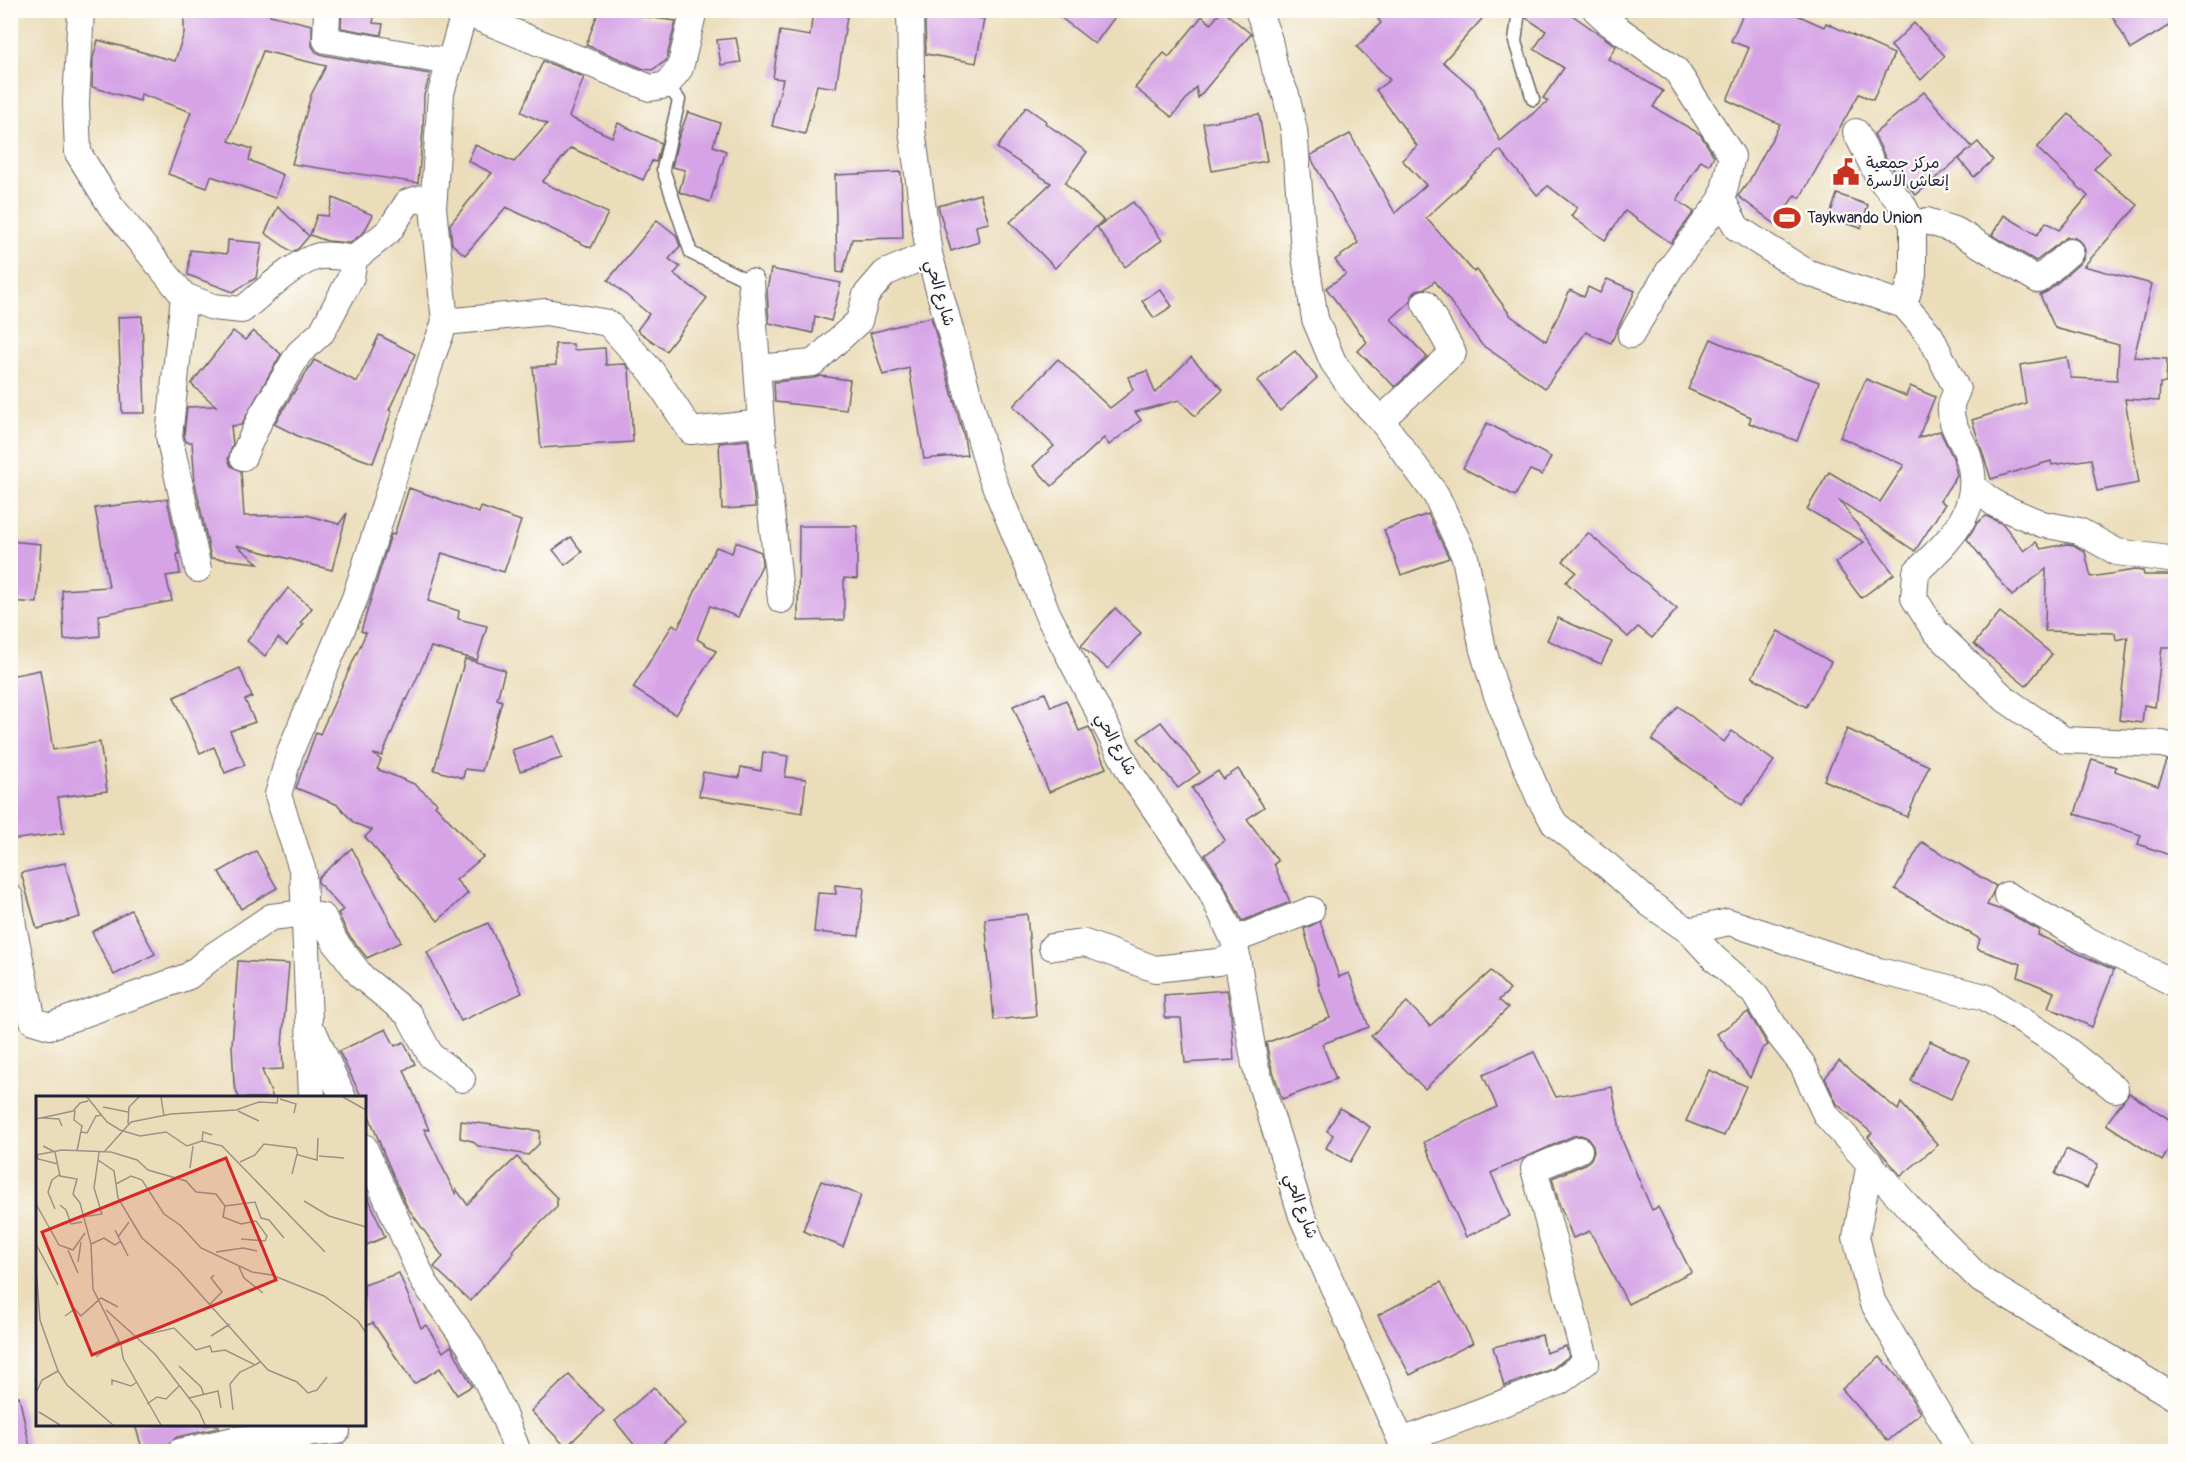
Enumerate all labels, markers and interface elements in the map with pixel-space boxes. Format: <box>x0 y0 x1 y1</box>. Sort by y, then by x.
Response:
place label: مركز جمعية إنعاش الاسرة <box>1866 153 1949 191</box>
public building icon: مركز جمعية إنعاش الاسرة <box>1831 157 1861 187</box>
sports icon: Taykwando Union <box>1772 203 1802 233</box>
place label: Taykwando Union <box>1807 208 1922 228</box>
street label: شارع الحي <box>917 258 959 330</box>
street label: شارع الحي <box>1088 709 1141 781</box>
inset map <box>36 1096 366 1426</box>
street label: شارع الحي <box>1276 1171 1322 1243</box>

